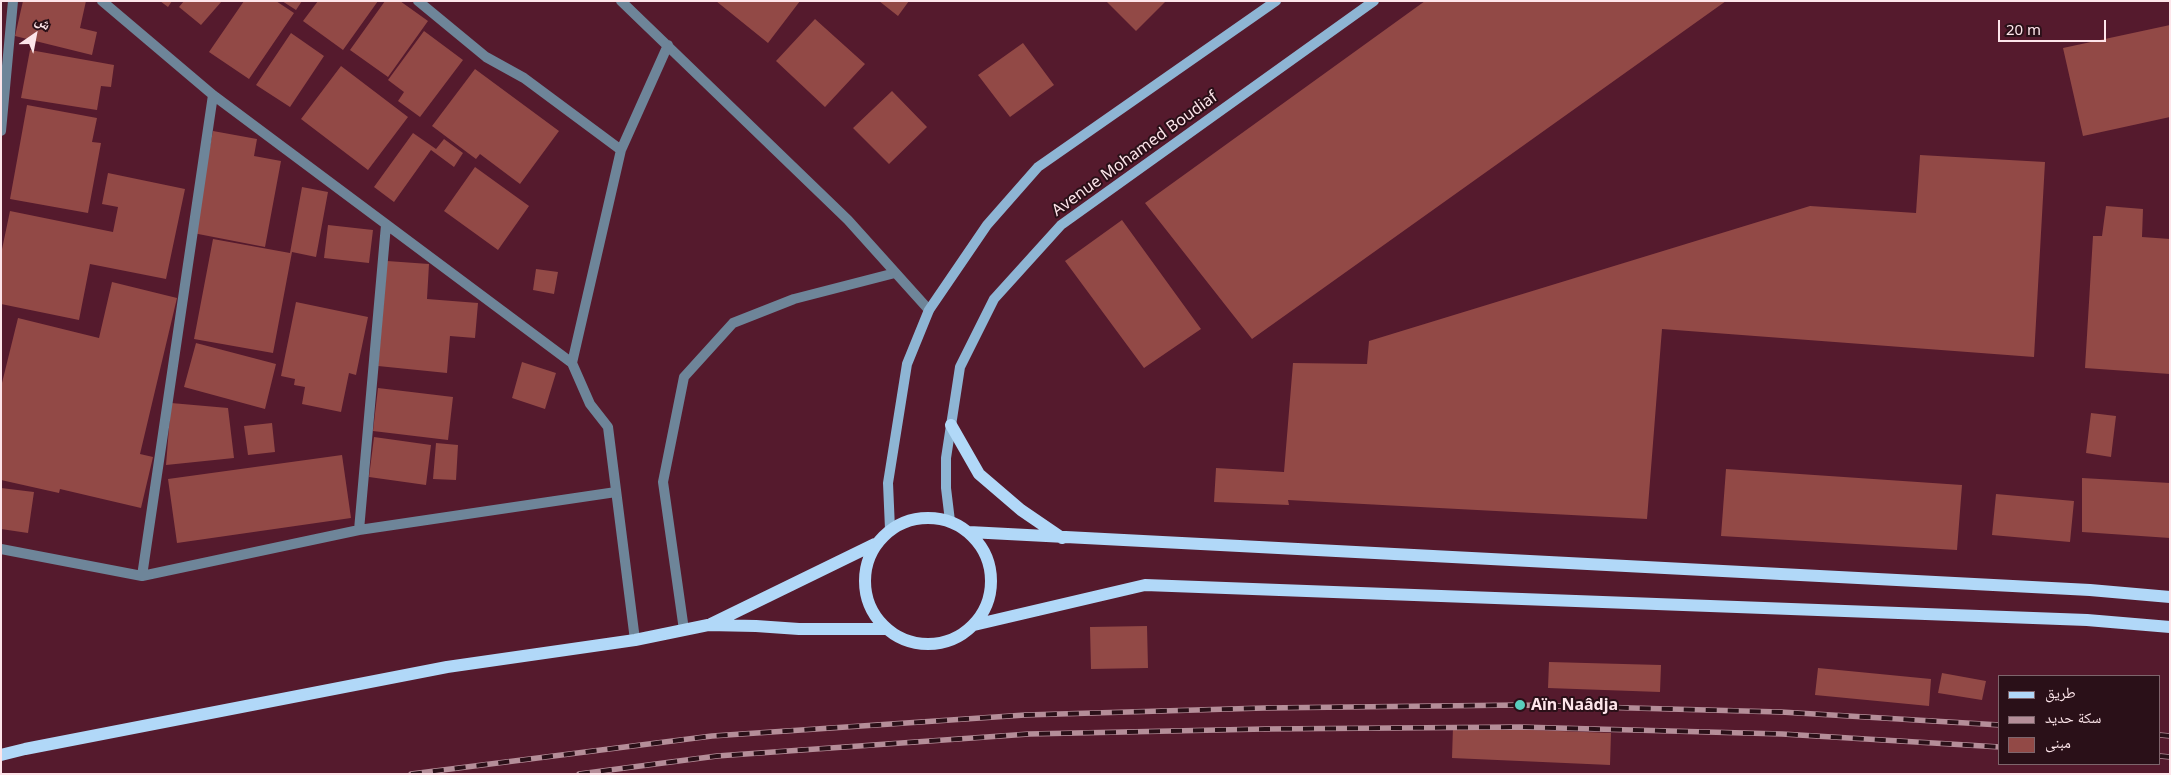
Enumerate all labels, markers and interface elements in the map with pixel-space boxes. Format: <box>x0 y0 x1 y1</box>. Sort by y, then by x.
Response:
north arrow <box>10 10 60 60</box>
text: ش <box>32 10 55 34</box>
scale bar <box>2001 10 2108 42</box>
text: 20 m <box>2006 19 2041 39</box>
street label: Avenue Mohamed Boudiaf <box>1049 88 1221 220</box>
legend <box>1998 675 2161 765</box>
text: طريق <box>2045 682 2076 702</box>
place label: Aïn Naâdja <box>1531 695 1618 715</box>
marker: Aïn Naâdja <box>1513 698 1527 712</box>
text: سكة حديد <box>2045 707 2101 727</box>
text: مبنى <box>2045 732 2071 752</box>

